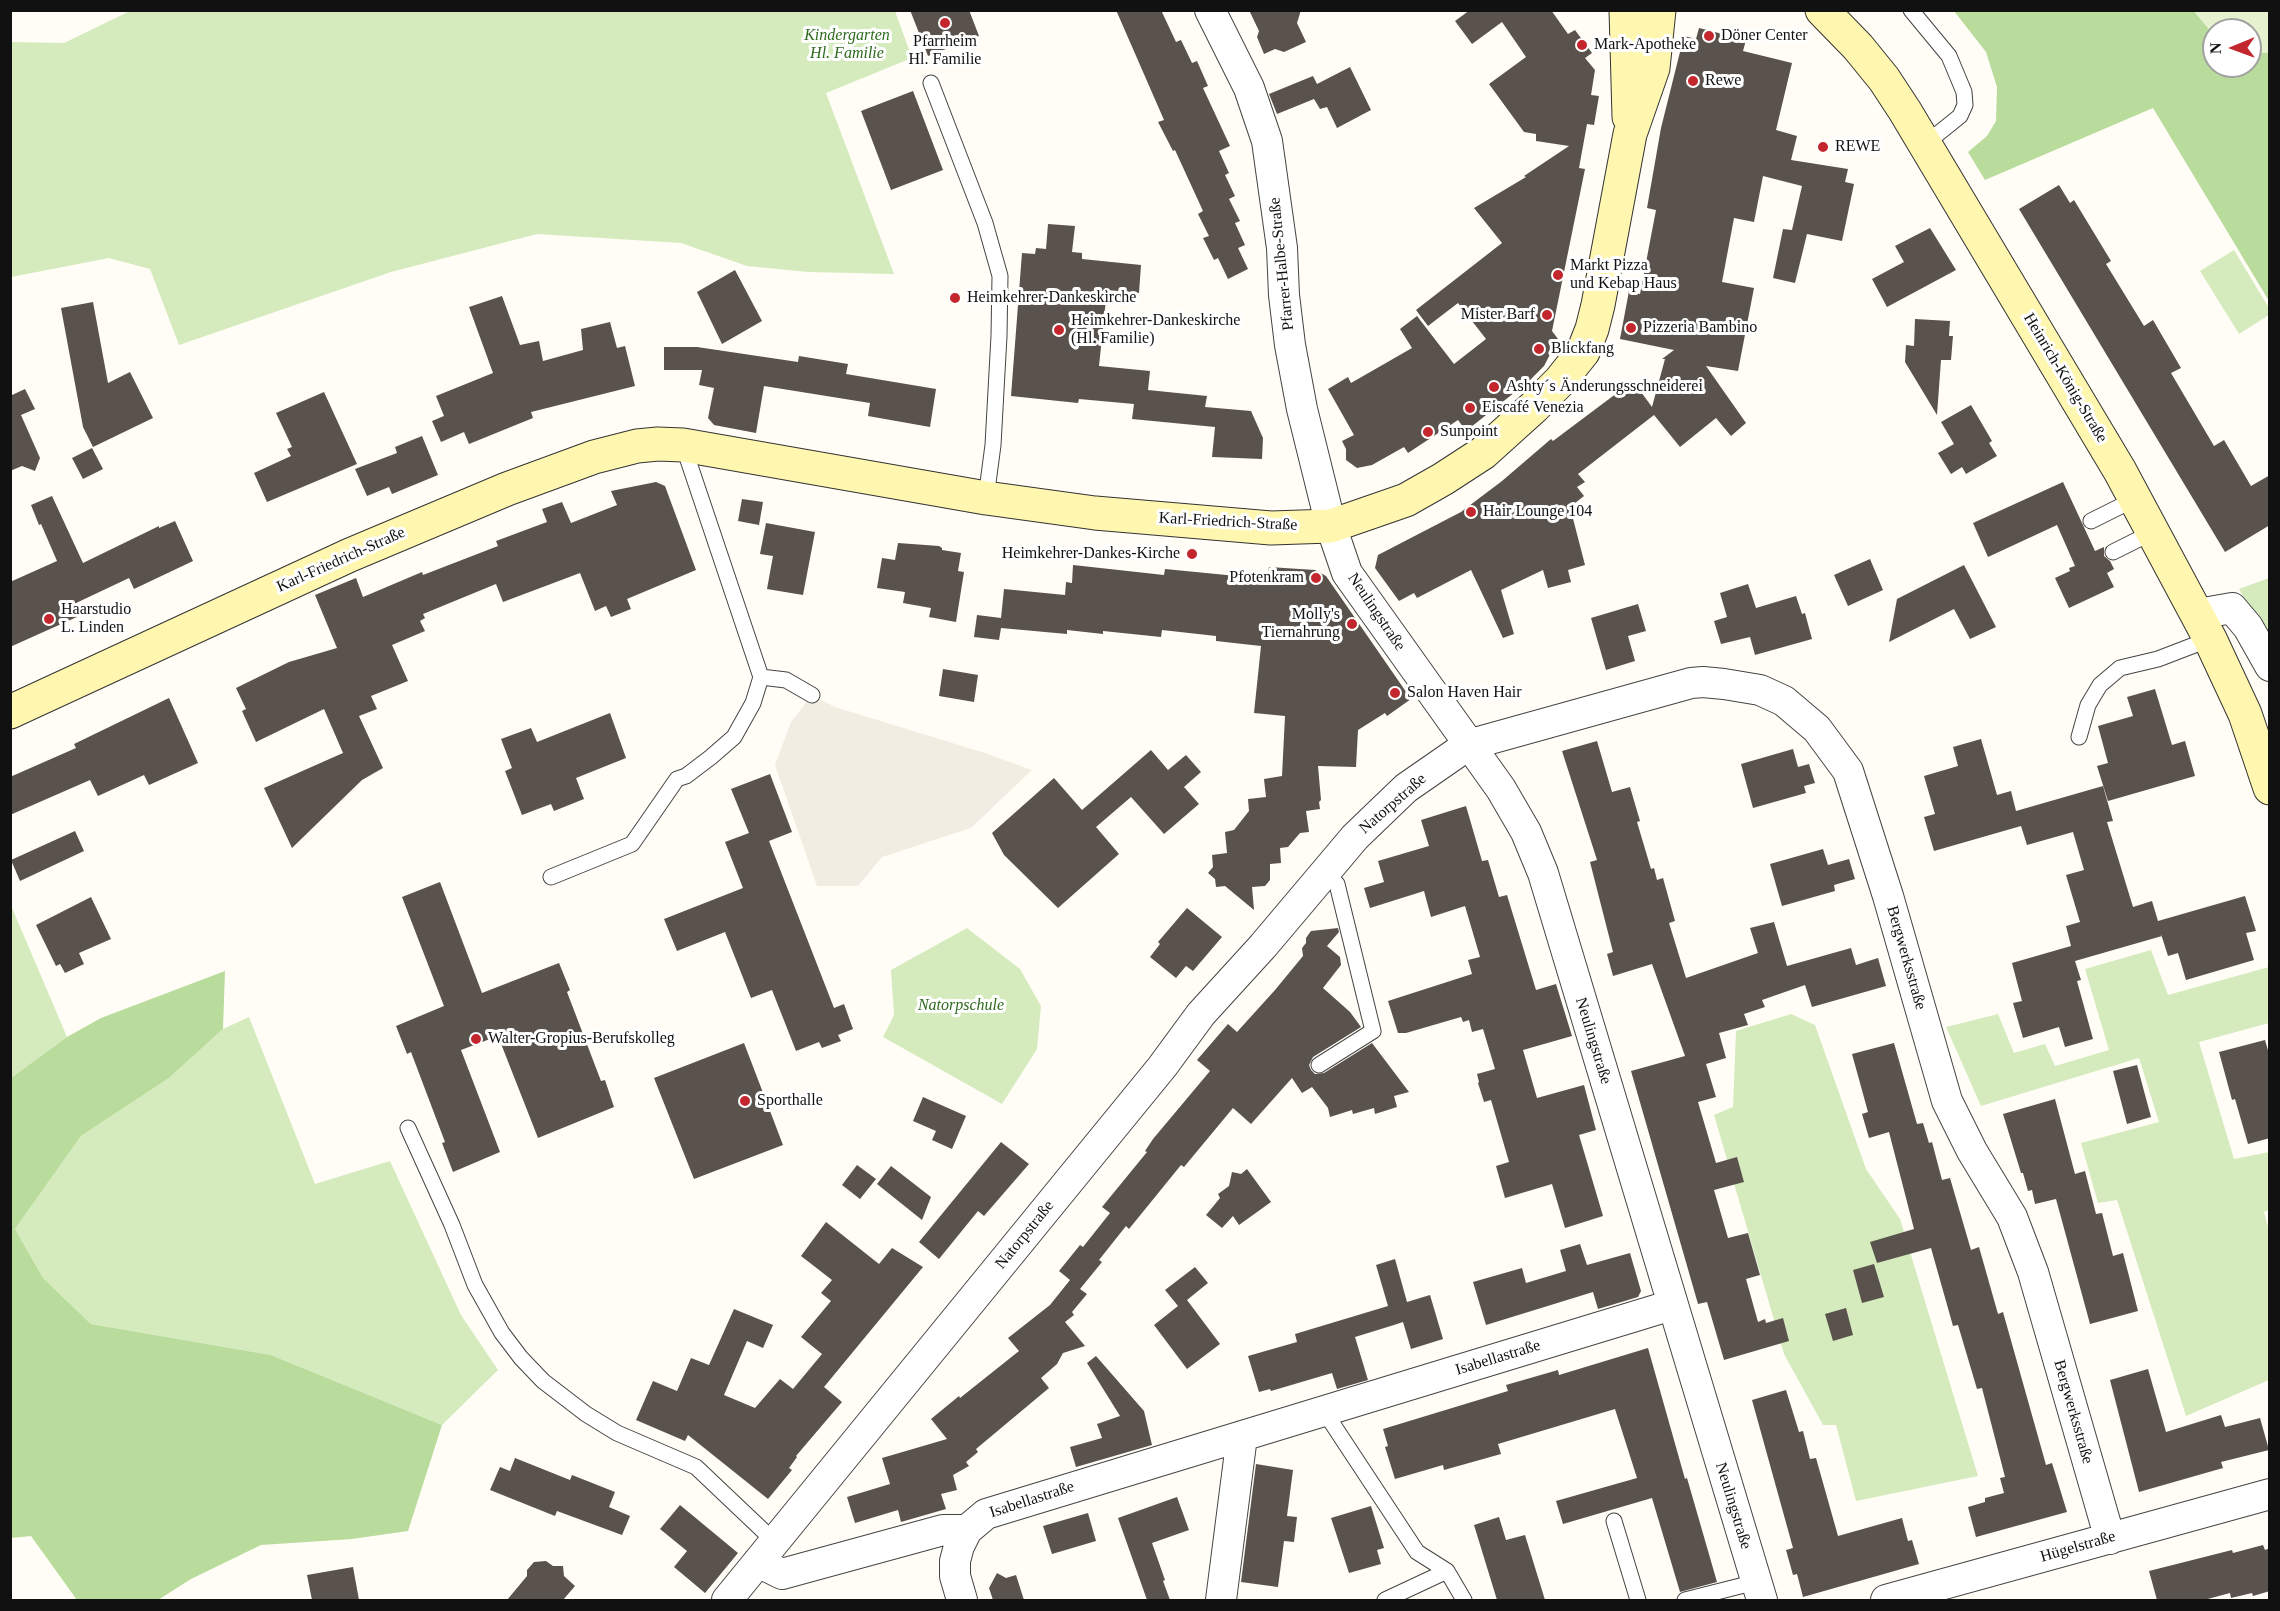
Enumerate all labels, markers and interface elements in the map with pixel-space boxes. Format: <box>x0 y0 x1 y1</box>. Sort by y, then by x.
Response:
marker: Pfarrheim Hl. Familie <box>938 16 952 30</box>
north arrow <box>2202 18 2262 78</box>
park label: Kindergarten Hl. Familie <box>804 26 890 64</box>
place label: Döner Center <box>1721 26 1808 46</box>
marker: Döner Center <box>1702 29 1716 43</box>
place label: Pfarrheim Hl. Familie <box>909 32 981 70</box>
place label: Mark-Apotheke <box>1594 35 1696 55</box>
marker: Mark-Apotheke <box>1575 38 1589 52</box>
text: N <box>2207 42 2224 54</box>
place label: Rewe <box>1705 71 1741 91</box>
marker: Rewe <box>1686 74 1700 88</box>
place label: REWE <box>1835 137 1880 157</box>
marker: REWE <box>1816 140 1830 154</box>
street label: Pfarrer-Halbe-Straße <box>1265 196 1299 332</box>
place label: Markt Pizza und Kebap Haus <box>1570 256 1677 294</box>
marker: Markt Pizza und Kebap Haus <box>1551 268 1565 282</box>
place label: Heimkehrer-Dankeskirche <box>967 288 1136 308</box>
marker: Heimkehrer-Dankeskirche <box>948 291 962 305</box>
place label: Mister Barf <box>1461 305 1535 325</box>
marker: Mister Barf <box>1540 308 1554 322</box>
street label: Heinrich-König-Straße <box>2019 310 2111 446</box>
place label: Heimkehrer-Dankeskirche (Hl. Familie) <box>1071 311 1240 349</box>
place label: Pizzeria Bambino <box>1643 318 1757 338</box>
marker: Pizzeria Bambino <box>1624 321 1638 335</box>
marker: Heimkehrer-Dankeskirche (Hl. Familie) <box>1052 323 1066 337</box>
place label: Blickfang <box>1551 339 1614 359</box>
marker: Blickfang <box>1532 342 1546 356</box>
place label: Ashty´s Änderungsschneiderei <box>1506 377 1703 397</box>
marker: Ashty´s Änderungsschneiderei <box>1487 380 1501 394</box>
place label: Eiscafé Venezia <box>1482 398 1584 418</box>
marker: Eiscafé Venezia <box>1463 401 1477 415</box>
place label: Sunpoint <box>1440 422 1498 442</box>
marker: Sunpoint <box>1421 425 1435 439</box>
place label: Hair Lounge 104 <box>1483 502 1592 522</box>
marker: Hair Lounge 104 <box>1464 505 1478 519</box>
street label: Karl-Friedrich-Straße <box>1158 509 1298 535</box>
street label: Karl-Friedrich-Straße <box>274 523 408 597</box>
place label: Heimkehrer-Dankes-Kirche <box>1002 544 1180 564</box>
marker: Heimkehrer-Dankes-Kirche <box>1185 547 1199 561</box>
place label: Pfotenkram <box>1229 568 1304 588</box>
street label: Neulingstraße <box>1343 569 1409 655</box>
marker: Pfotenkram <box>1309 571 1323 585</box>
place label: Haarstudio L. Linden <box>61 600 131 638</box>
place label: Molly's Tiernahrung <box>1261 605 1340 643</box>
marker: Haarstudio L. Linden <box>42 612 56 626</box>
marker: Molly's Tiernahrung <box>1345 617 1359 631</box>
place label: Salon Haven Hair <box>1407 683 1522 703</box>
marker: Salon Haven Hair <box>1388 686 1402 700</box>
street label: Natorpstraße <box>1356 770 1430 838</box>
street label: Bergwerksstraße <box>1882 904 1930 1012</box>
street label: Neulingstraße <box>1571 995 1615 1087</box>
park label: Natorpschule <box>918 996 1004 1016</box>
place label: Walter-Gropius-Berufskolleg <box>488 1029 675 1049</box>
marker: Walter-Gropius-Berufskolleg <box>469 1032 483 1046</box>
place label: Sporthalle <box>757 1091 823 1111</box>
marker: Sporthalle <box>738 1094 752 1108</box>
street label: Natorpstraße <box>992 1197 1058 1273</box>
street label: Isabellastraße <box>1453 1336 1543 1380</box>
street label: Bergwerksstraße <box>2049 1358 2097 1466</box>
street label: Neulingstraße <box>1711 1460 1755 1552</box>
street label: Isabellastraße <box>987 1477 1077 1523</box>
street label: Hügelstraße <box>2038 1527 2118 1567</box>

